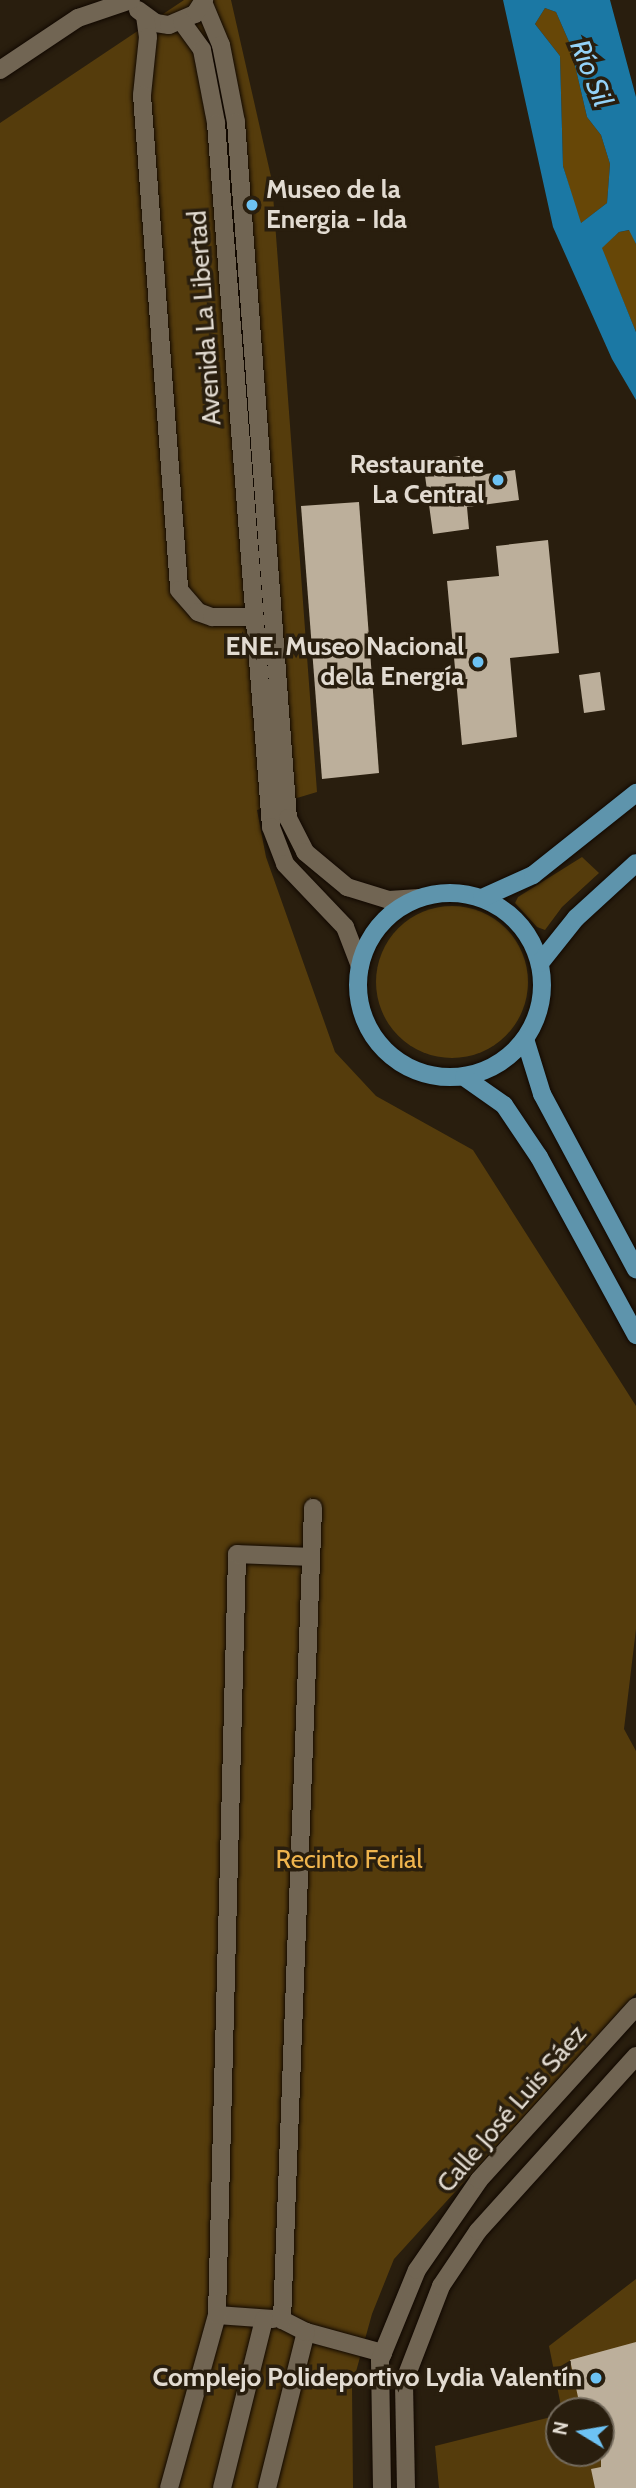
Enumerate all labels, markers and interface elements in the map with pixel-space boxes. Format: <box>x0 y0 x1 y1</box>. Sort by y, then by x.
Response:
water label: Río Sil <box>563 35 621 111</box>
place label: Museo de la Energia - Ida <box>266 174 407 235</box>
marker: Museo de la Energia - Ida <box>244 197 260 213</box>
street label: Avenida La Libertad <box>182 210 228 426</box>
place label: Restaurante La Central <box>350 449 484 510</box>
marker: Restaurante La Central <box>490 472 506 488</box>
place label: ENE. Museo Nacional de la Energía <box>226 631 464 692</box>
marker: ENE. Museo Nacional de la Energía <box>470 654 486 670</box>
park label: Recinto Ferial <box>275 1844 423 1876</box>
street label: Calle José Luis Sáez <box>431 2019 593 2199</box>
place label: Complejo Polideportivo Lydia Valentín <box>152 2362 582 2394</box>
marker: Complejo Polideportivo Lydia Valentín <box>588 2370 604 2386</box>
north arrow <box>545 2397 615 2467</box>
text: N <box>548 2419 573 2437</box>

